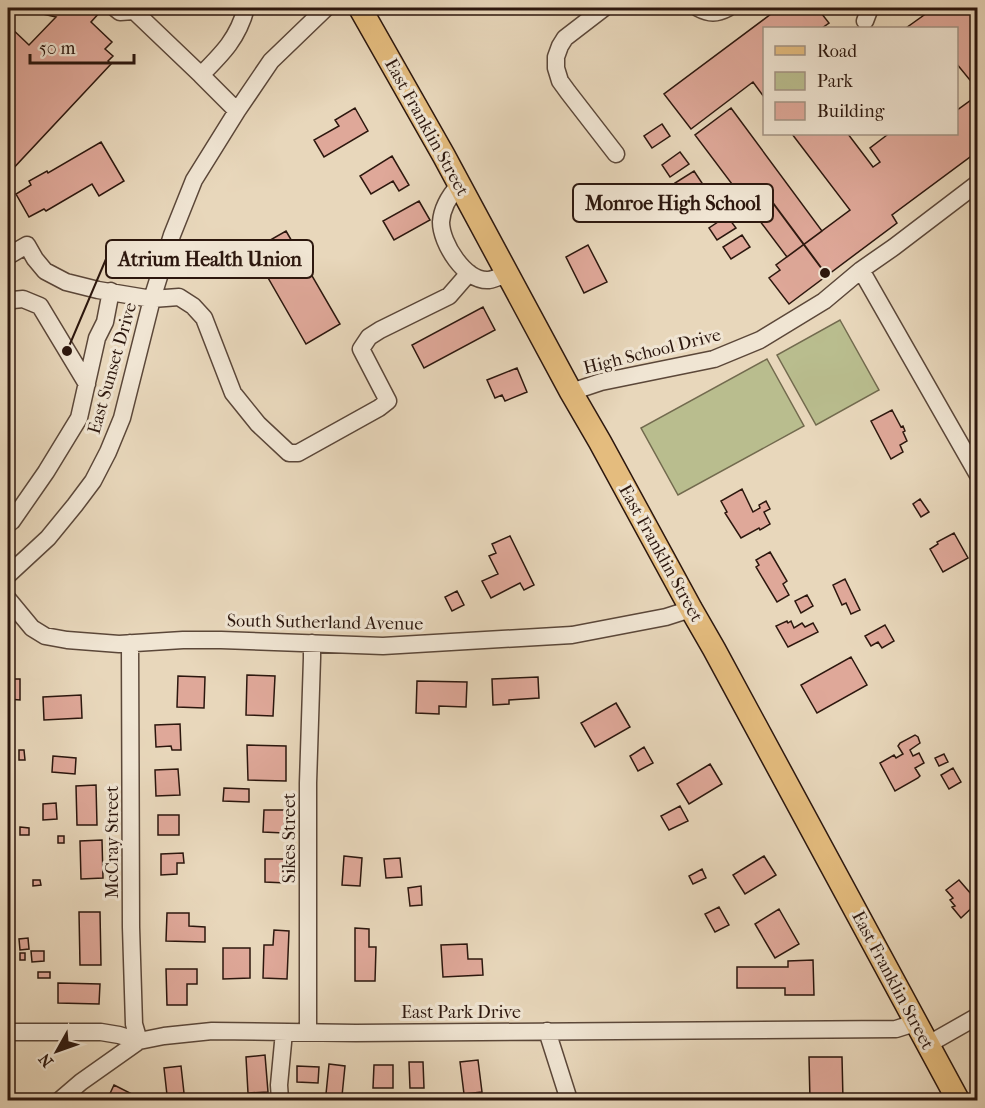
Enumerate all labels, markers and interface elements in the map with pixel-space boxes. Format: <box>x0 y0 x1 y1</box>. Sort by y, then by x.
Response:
scale bar <box>30 27 134 65</box>
legend <box>763 27 958 135</box>
text: 50 m <box>39 38 76 59</box>
text: Road <box>817 41 857 62</box>
street label: East Franklin Street <box>380 55 473 200</box>
text: Park <box>817 71 854 92</box>
text: Building <box>817 101 885 122</box>
callout: Monroe High School <box>573 184 773 222</box>
text: Monroe High School <box>584 192 762 215</box>
callout: Atrium Health Union <box>106 240 313 278</box>
text: Atrium Health Union <box>116 248 302 271</box>
street label: East Sunset Drive <box>84 300 141 436</box>
street label: High School Drive <box>581 324 723 379</box>
street label: East Franklin Street <box>614 481 707 626</box>
street label: South Sutherland Avenue <box>227 610 423 635</box>
street label: McCray Street <box>102 785 123 898</box>
street label: Sikes Street <box>279 792 300 883</box>
street label: East Franklin Street <box>847 907 938 1054</box>
street label: East Park Drive <box>401 1002 521 1023</box>
north arrow <box>27 1021 87 1081</box>
text: N <box>34 1049 57 1071</box>

